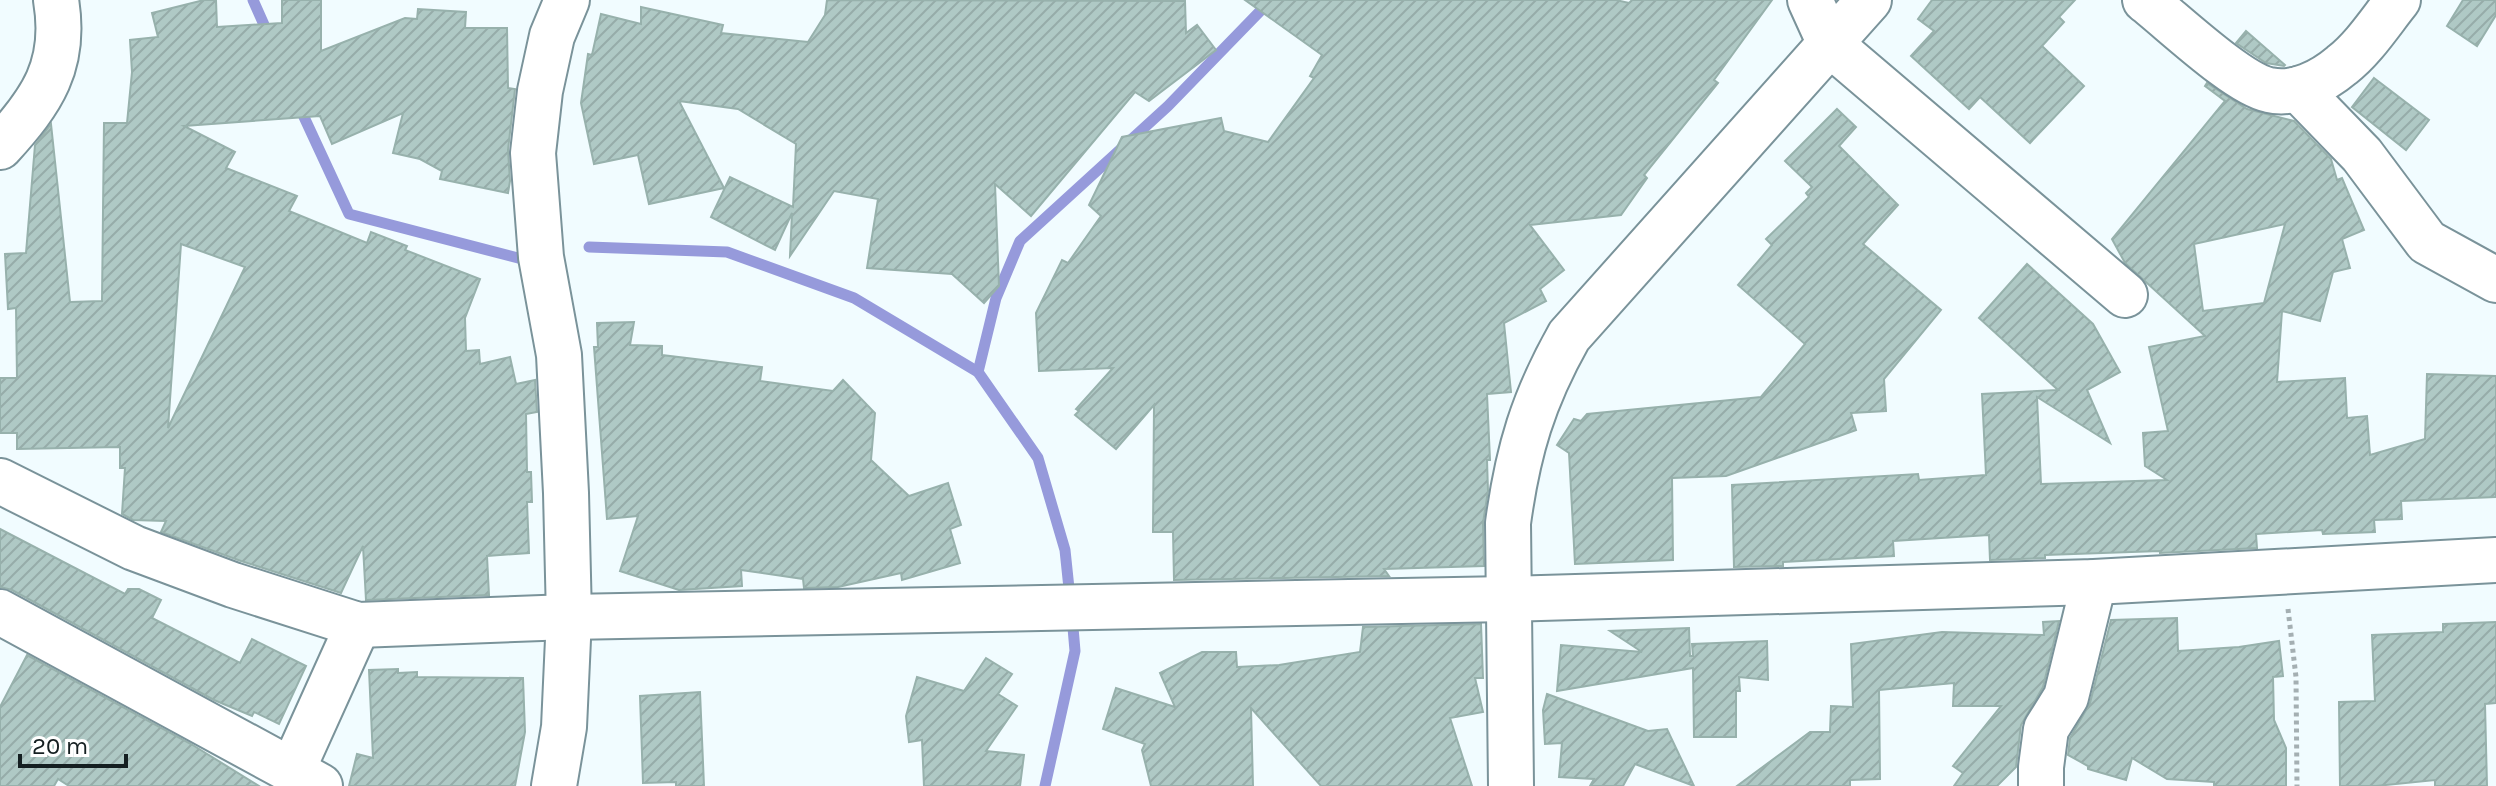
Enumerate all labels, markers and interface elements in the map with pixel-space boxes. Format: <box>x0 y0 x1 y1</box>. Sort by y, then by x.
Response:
scale bar <box>20 718 126 768</box>
text: 20 m <box>32 732 88 760</box>

